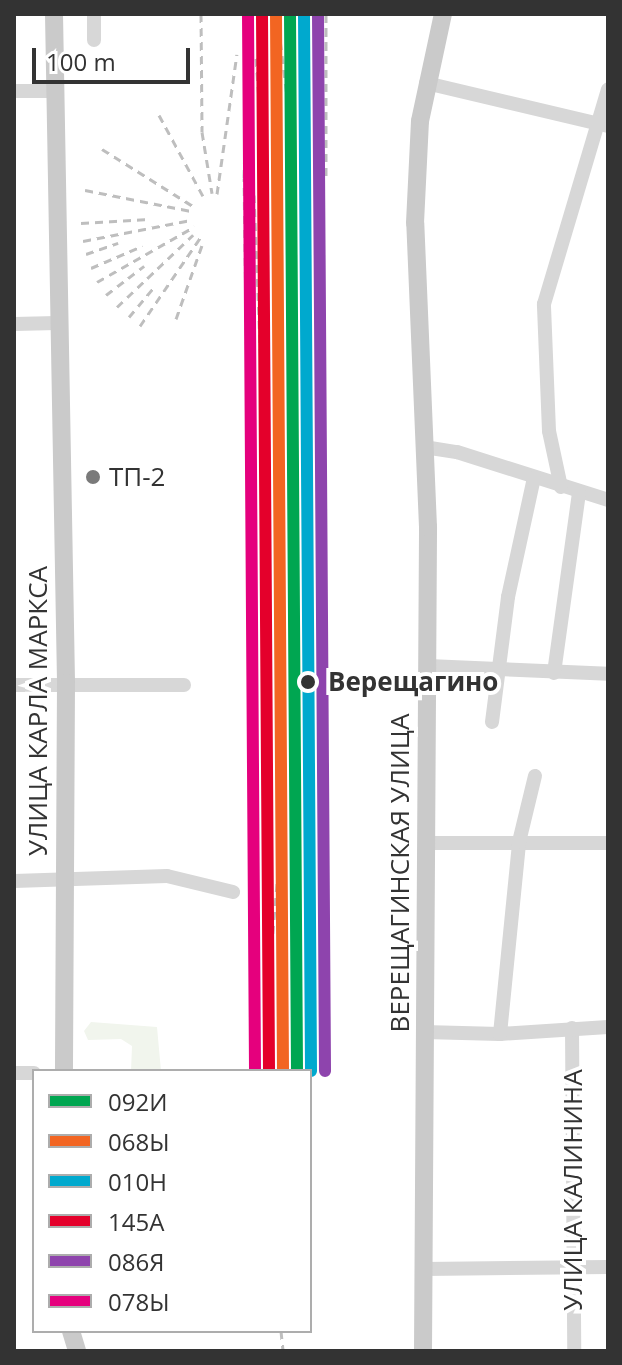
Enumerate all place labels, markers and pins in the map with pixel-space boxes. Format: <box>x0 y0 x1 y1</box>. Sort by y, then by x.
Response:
place label: ТП-2 <box>109 461 165 493</box>
marker: ТП-2 <box>84 468 102 486</box>
place label: Верещагино <box>328 666 498 698</box>
marker: Верещагино <box>295 669 321 695</box>

